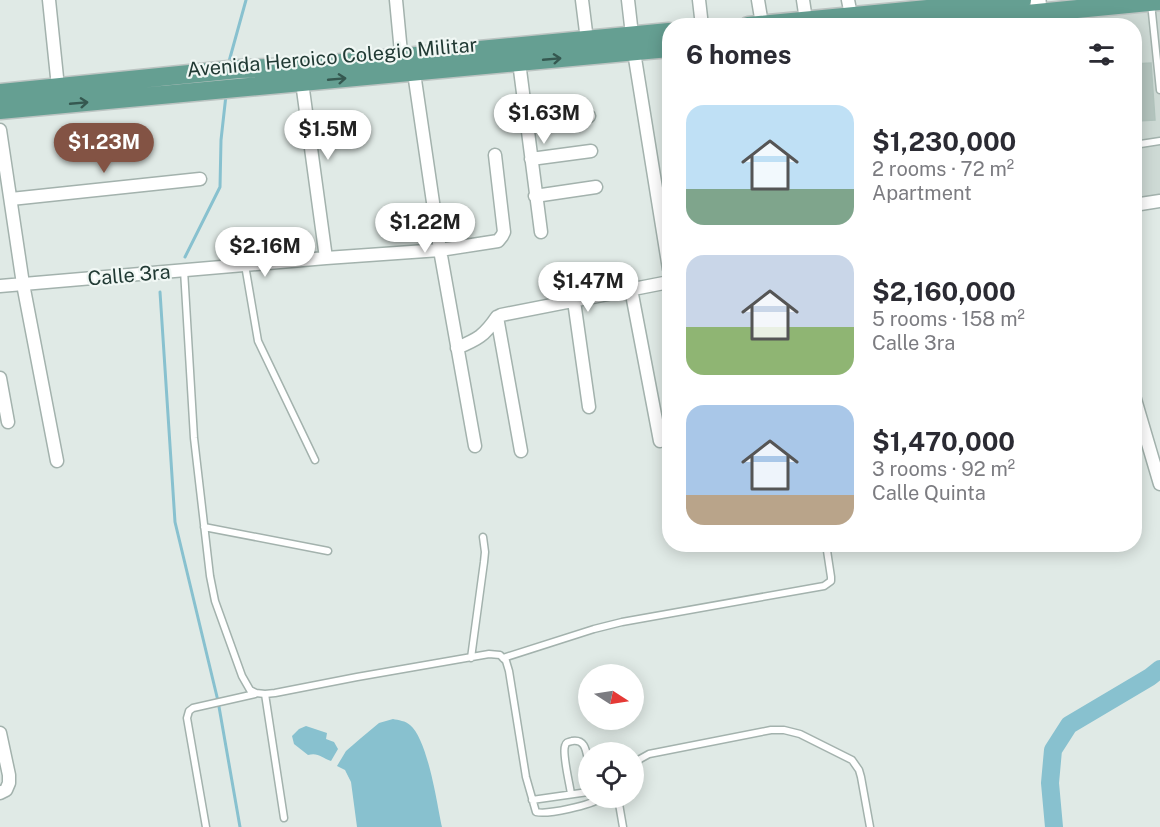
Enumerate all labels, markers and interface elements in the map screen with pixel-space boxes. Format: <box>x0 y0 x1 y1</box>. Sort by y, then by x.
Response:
street label: Avenida Heroico Colegio Militar <box>186 32 478 82</box>
icon: filters <box>1085 38 1118 71</box>
text: 6 homes <box>686 39 791 70</box>
one-way arrow <box>541 53 561 64</box>
one-way arrow <box>326 73 346 84</box>
pin: $1.63M <box>495 94 593 145</box>
one-way arrow <box>69 97 89 108</box>
text: $1.63M <box>508 101 580 125</box>
pin: $1.5M <box>286 110 370 161</box>
text: $1.5M <box>298 117 358 141</box>
pin: $1.23M <box>55 123 153 174</box>
text: $1,230,000 <box>872 126 1016 157</box>
icon: home <box>734 129 806 201</box>
text: $1.23M <box>68 130 140 154</box>
text: 2 rooms · 72 m² <box>872 157 1014 181</box>
text: Apartment <box>872 181 972 205</box>
pin: $1.22M <box>376 203 474 254</box>
text: $1.22M <box>389 210 461 234</box>
pin: $2.16M <box>216 227 314 278</box>
text: $2.16M <box>229 234 301 258</box>
street label: Calle 3ra <box>87 259 171 291</box>
pin: $1.47M <box>539 262 637 313</box>
text: $1.47M <box>552 269 624 293</box>
text: $2,160,000 <box>872 276 1016 307</box>
icon: home <box>734 279 806 351</box>
text: 5 rooms · 158 m² <box>872 307 1025 331</box>
text: Calle 3ra <box>872 331 955 355</box>
text: $1,470,000 <box>872 426 1015 457</box>
icon: home <box>734 429 806 501</box>
text: 3 rooms · 92 m² <box>872 457 1015 481</box>
text: Calle Quinta <box>872 481 986 505</box>
north arrow <box>578 664 644 730</box>
map controls <box>578 664 644 808</box>
button: locate <box>578 742 644 808</box>

